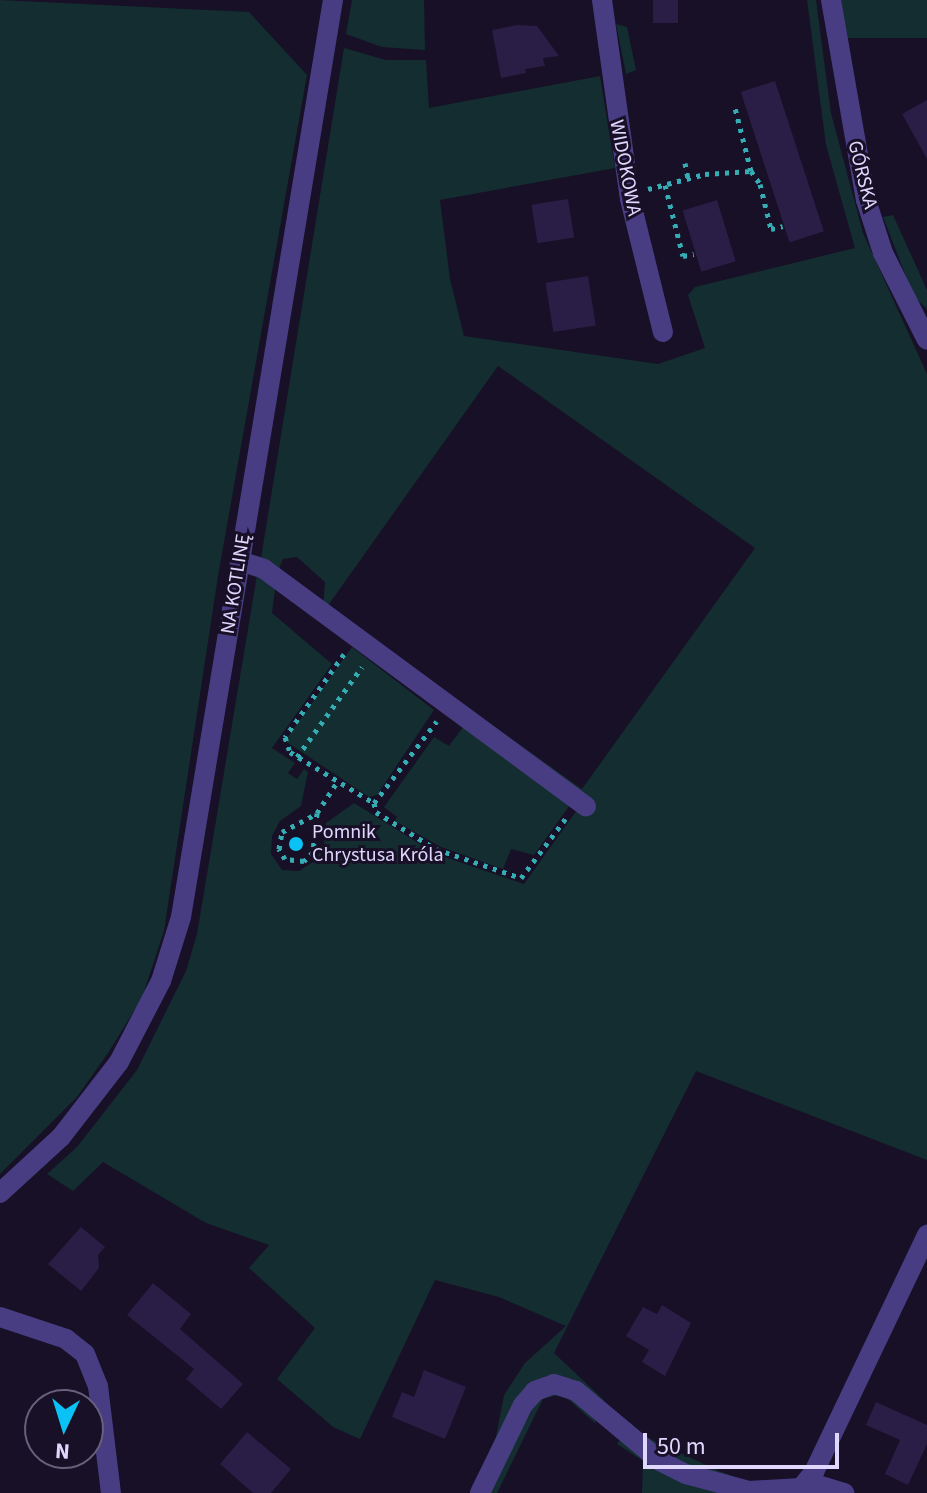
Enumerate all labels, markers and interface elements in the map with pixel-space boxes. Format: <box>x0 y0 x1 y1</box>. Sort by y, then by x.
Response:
street label: WIDOKOWA <box>604 118 646 218</box>
street label: GÓRSKA <box>842 138 882 212</box>
street label: NA KOTLINĘ <box>216 532 256 636</box>
place label: Pomnik Chrystusa Króla <box>312 820 444 867</box>
marker: Pomnik Chrystusa Króla <box>287 835 305 853</box>
north arrow <box>24 1389 104 1469</box>
scale bar <box>647 1417 843 1467</box>
text: 50 m <box>657 1429 706 1464</box>
text: N <box>54 1434 71 1467</box>

